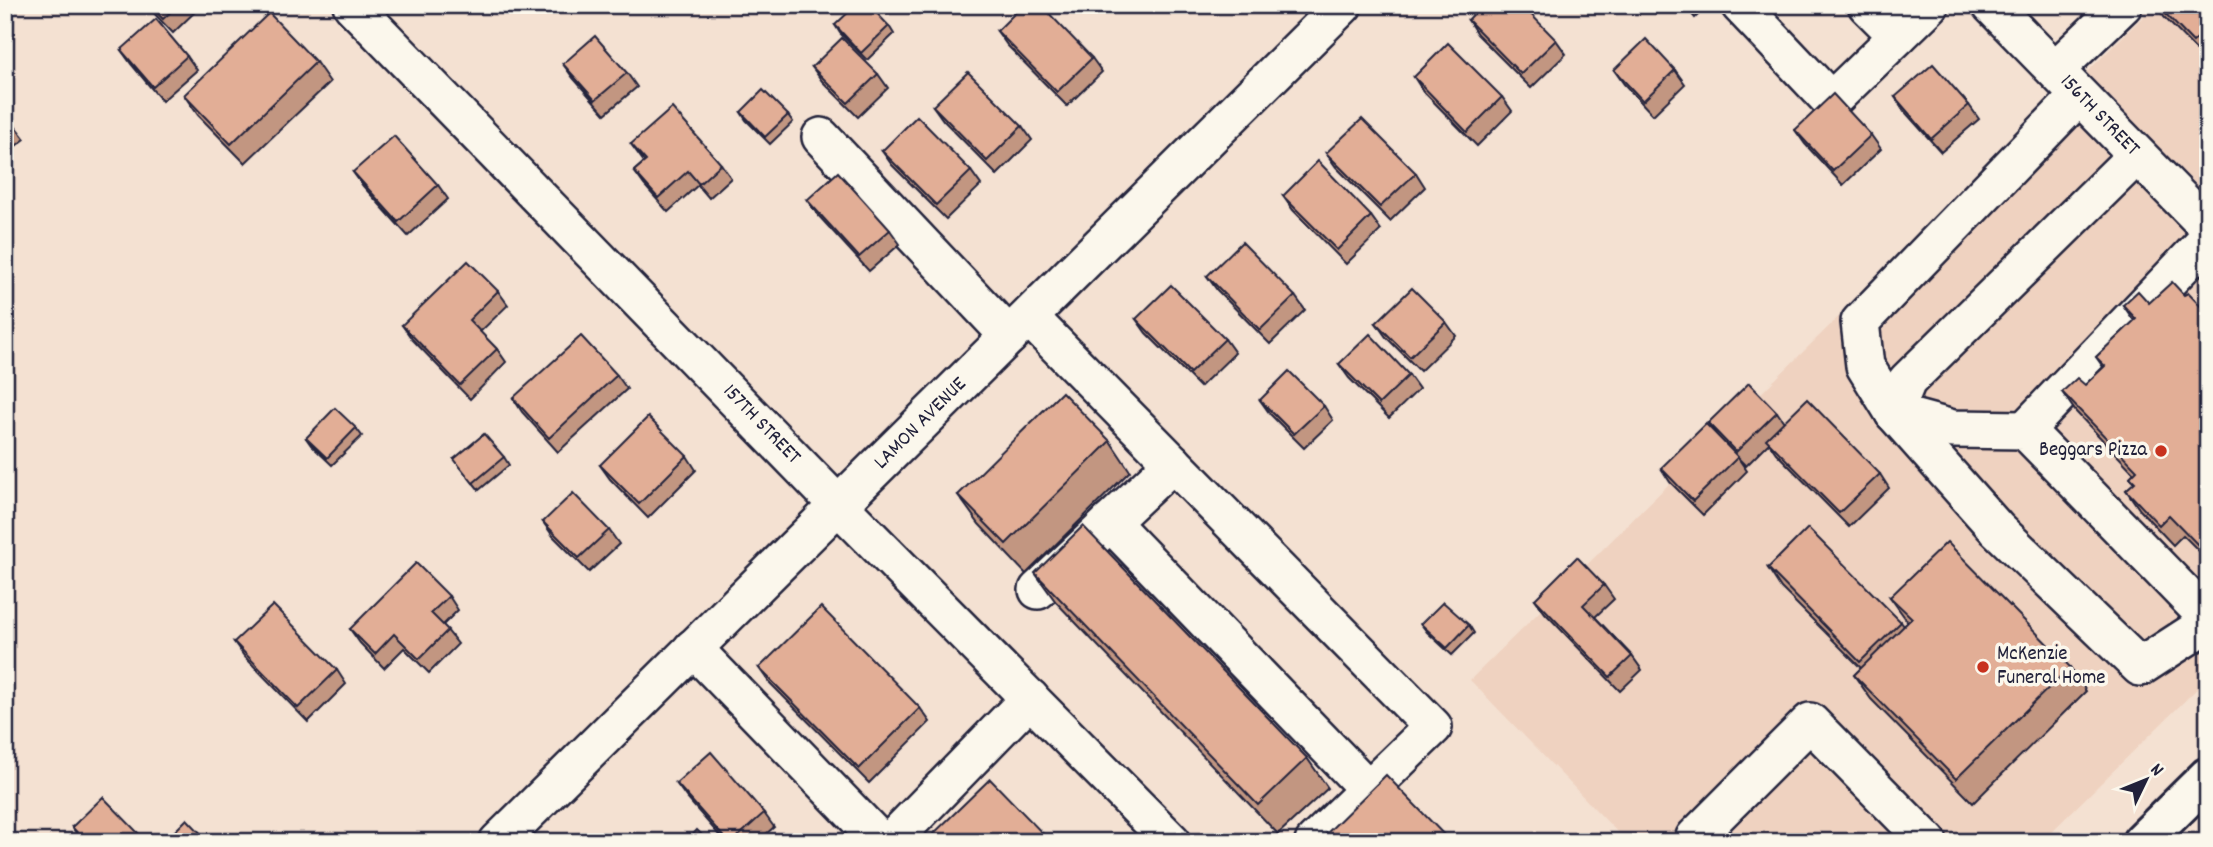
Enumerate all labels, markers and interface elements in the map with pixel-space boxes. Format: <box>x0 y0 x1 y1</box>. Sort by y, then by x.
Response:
street label: 156TH STREET <box>2052 68 2146 164</box>
street label: LAMON AVENUE <box>868 370 975 477</box>
street label: 157TH STREET <box>715 378 808 472</box>
place label: Beggars Pizza <box>2039 436 2148 466</box>
marker: Beggars Pizza <box>2153 443 2169 459</box>
place label: McKenzie Funeral Home <box>1997 640 2106 694</box>
marker: McKenzie Funeral Home <box>1975 659 1991 675</box>
north arrow <box>2112 746 2182 816</box>
text: N <box>2143 758 2169 783</box>

